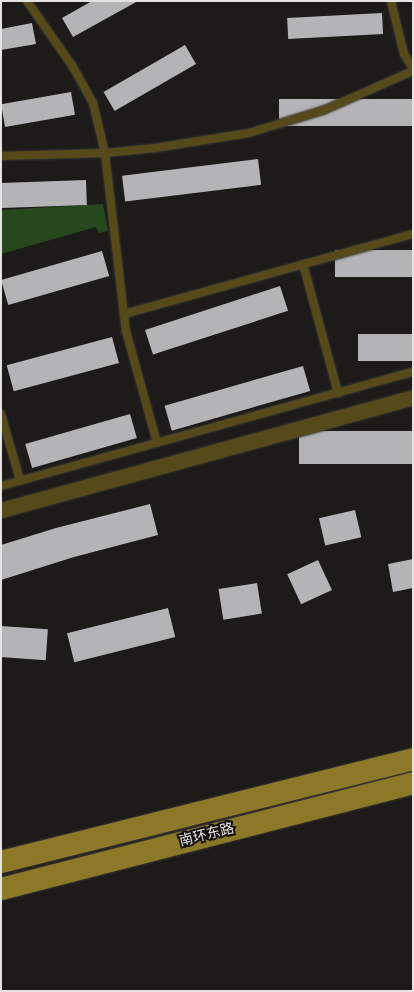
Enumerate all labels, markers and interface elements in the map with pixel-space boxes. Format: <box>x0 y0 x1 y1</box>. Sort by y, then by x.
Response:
street label: 南环东路 <box>178 821 236 851</box>

